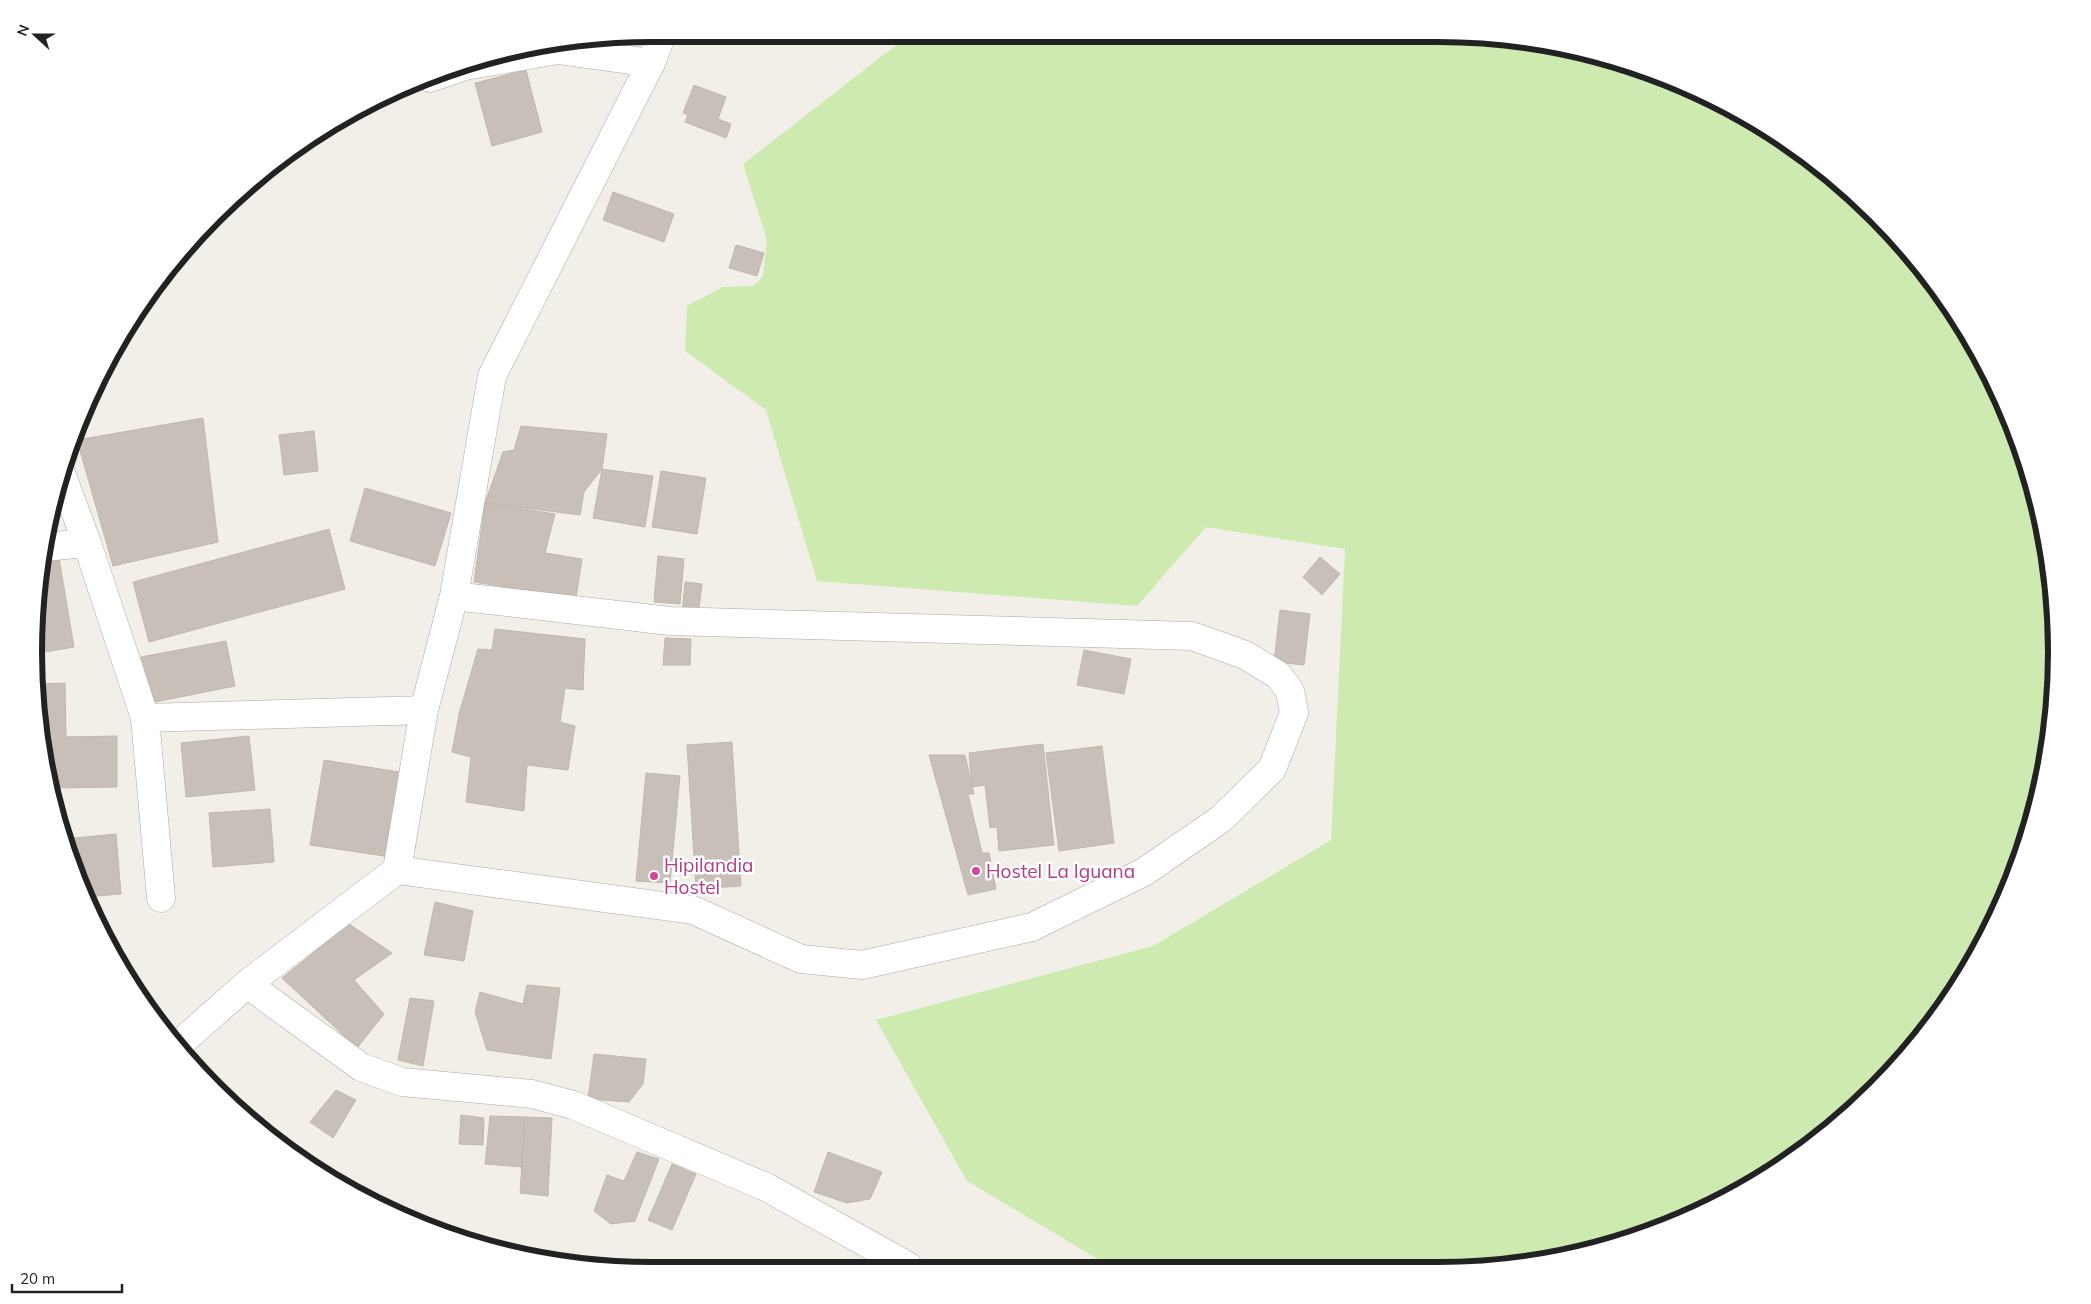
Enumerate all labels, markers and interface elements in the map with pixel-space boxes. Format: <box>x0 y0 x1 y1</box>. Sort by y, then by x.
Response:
north arrow <box>10 10 60 60</box>
text: N <box>13 22 33 39</box>
place label: Hipilandia Hostel <box>664 853 753 899</box>
place label: Hostel La Iguana <box>986 859 1135 883</box>
marker: Hostel La Iguana <box>970 865 982 877</box>
marker: Hipilandia Hostel <box>648 870 660 882</box>
scale bar <box>12 1262 122 1294</box>
text: 20 m <box>20 1269 55 1288</box>

